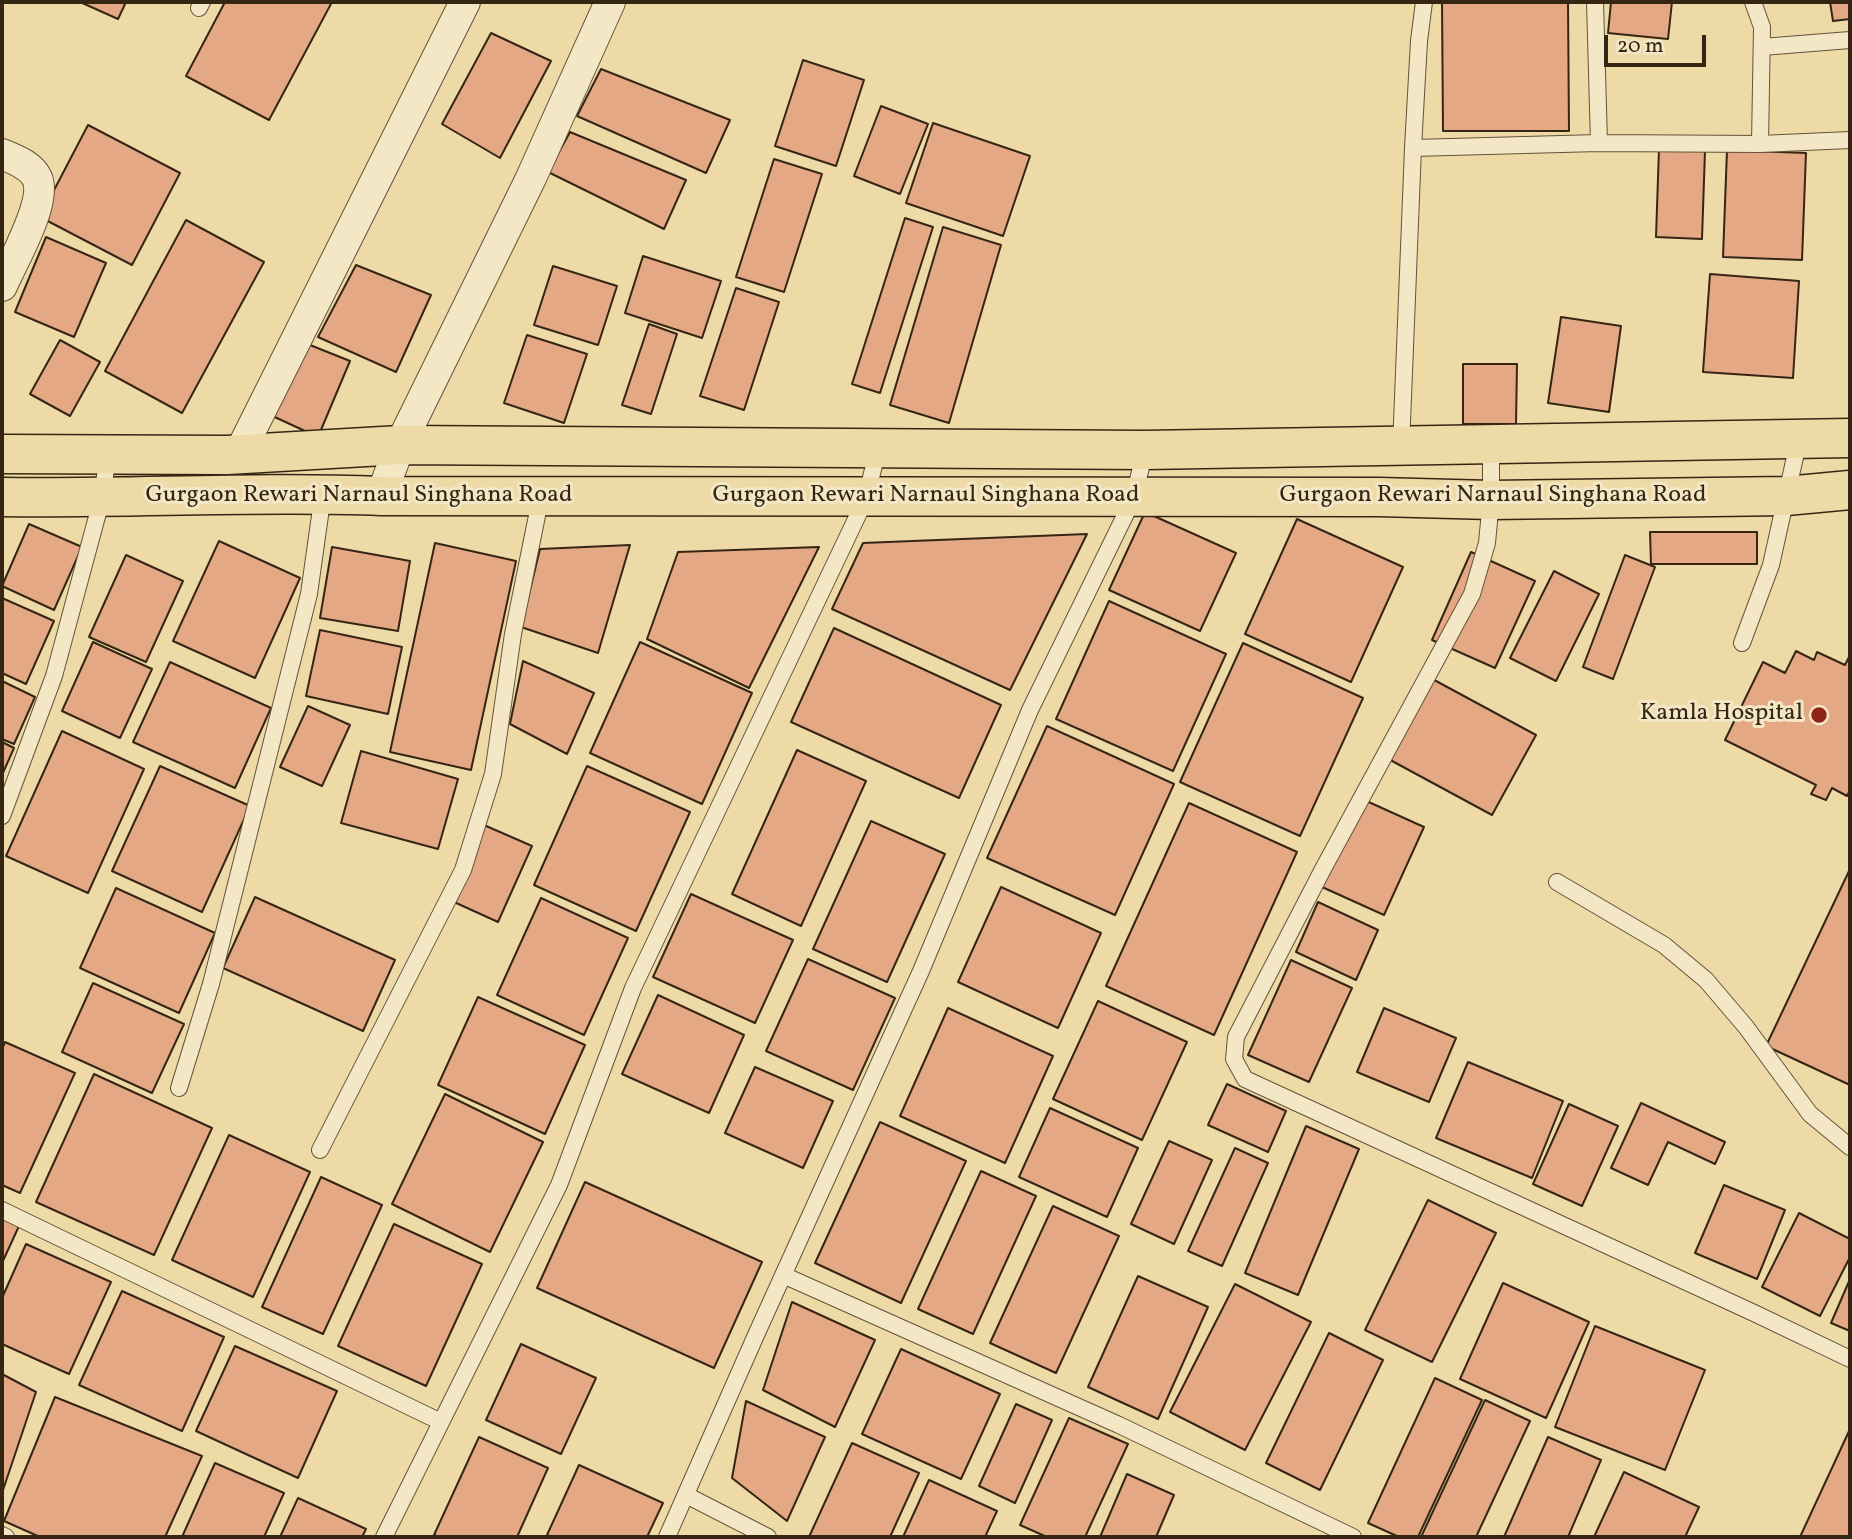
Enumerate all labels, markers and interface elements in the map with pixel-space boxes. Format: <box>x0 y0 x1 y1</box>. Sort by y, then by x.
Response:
scale bar <box>1607 21 1708 65</box>
text: 20 m <box>1617 32 1663 61</box>
street label: Gurgaon Rewari Narnaul Singhana Road <box>145 483 573 511</box>
street label: Gurgaon Rewari Narnaul Singhana Road <box>712 483 1140 511</box>
street label: Gurgaon Rewari Narnaul Singhana Road <box>1279 483 1707 511</box>
place label: Kamla Hospital <box>1640 701 1803 729</box>
marker: Kamla Hospital <box>1809 705 1829 725</box>

